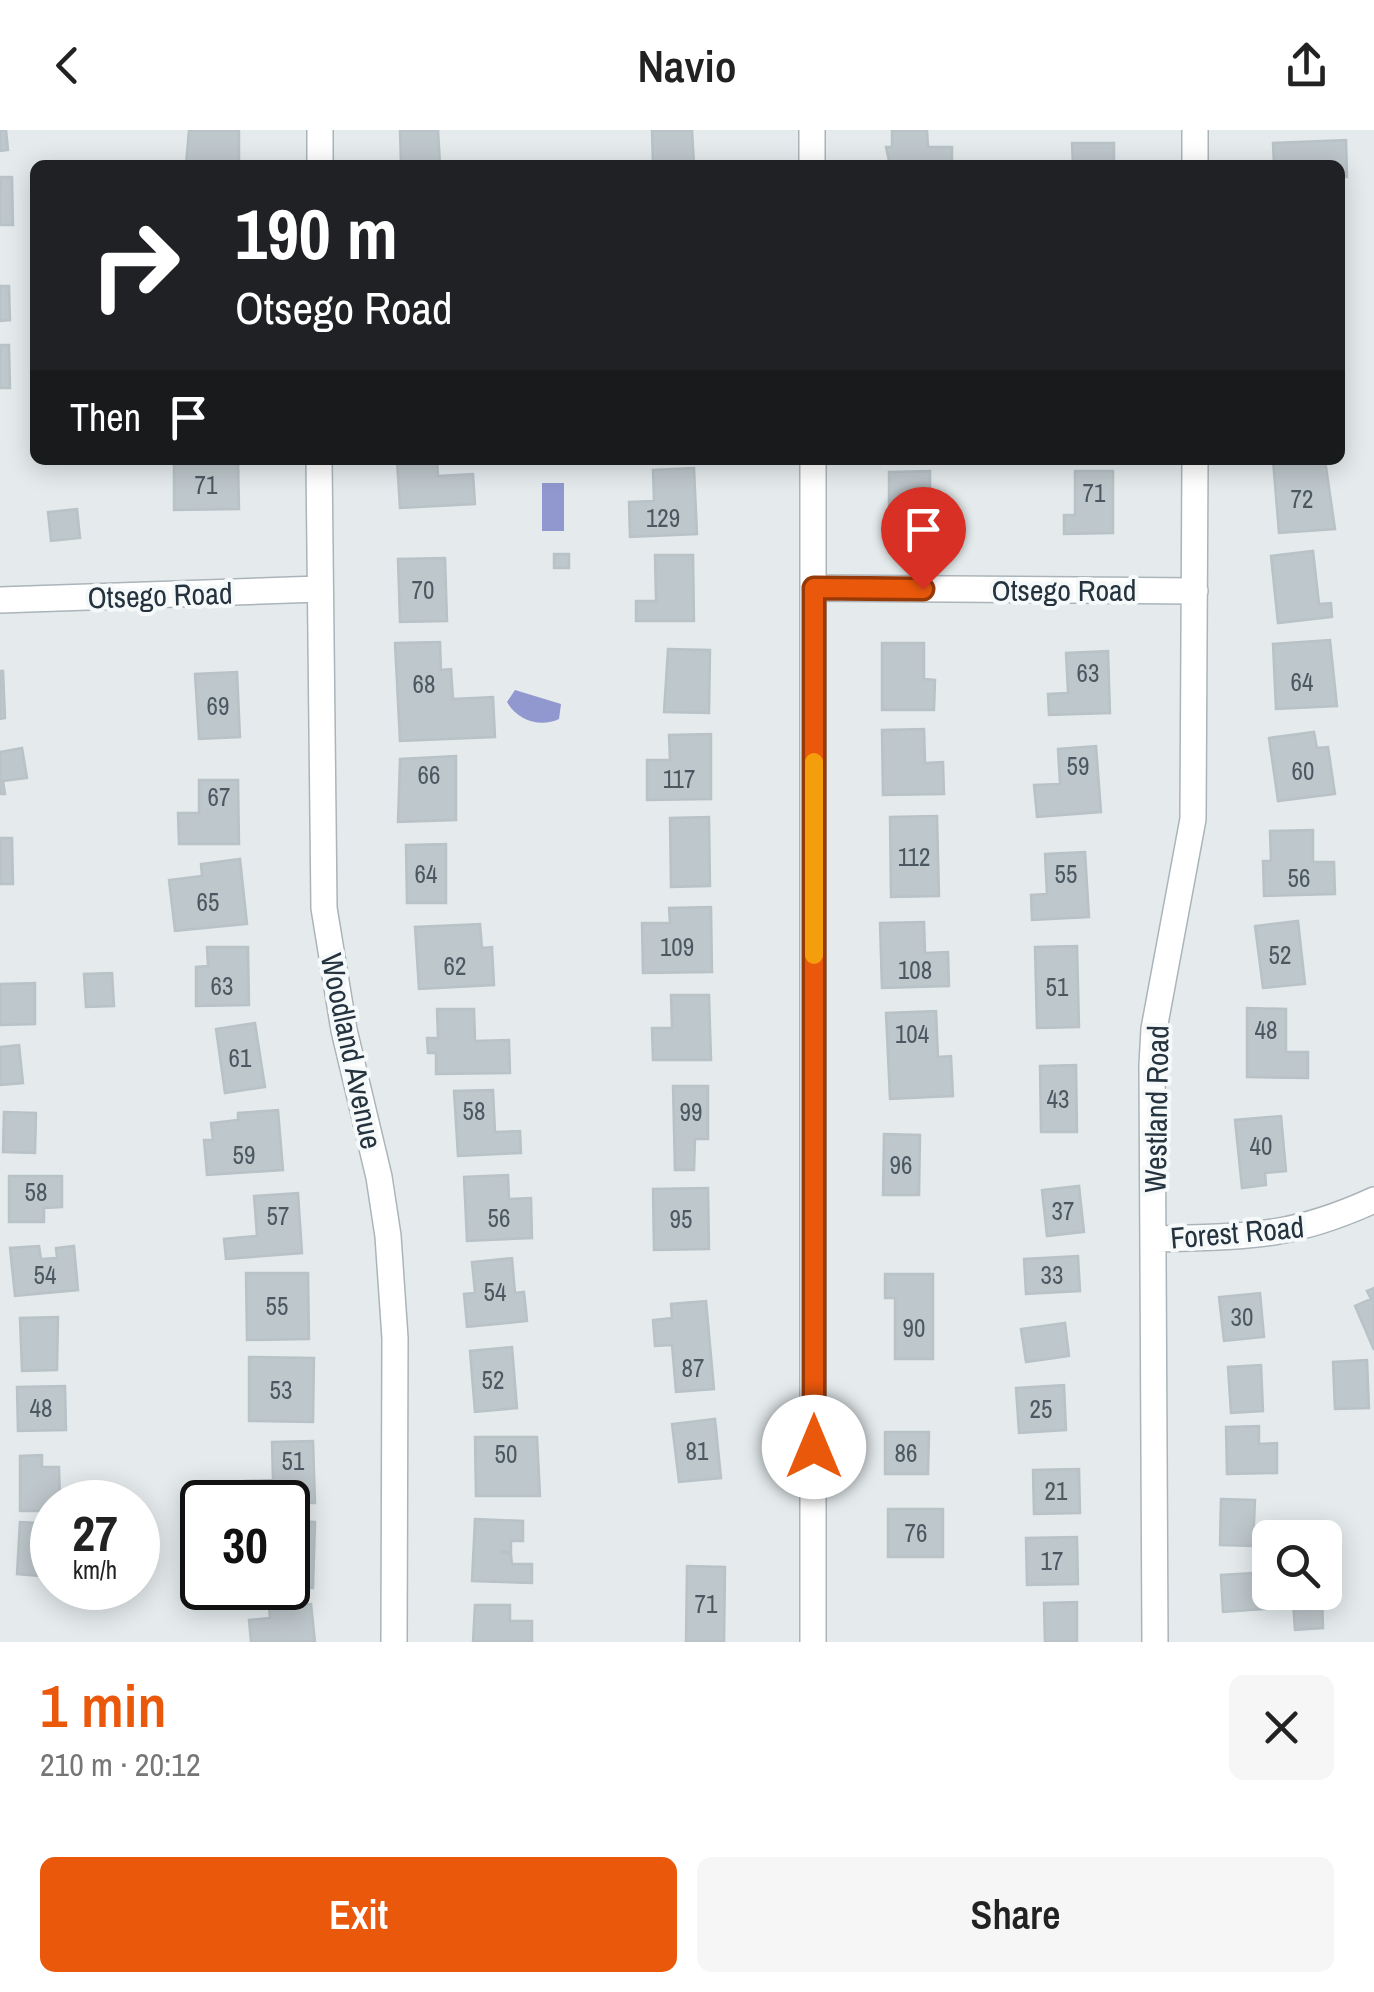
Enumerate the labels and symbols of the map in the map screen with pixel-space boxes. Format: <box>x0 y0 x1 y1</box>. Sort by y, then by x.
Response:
house number: 71 <box>195 468 218 502</box>
house number: 71 <box>1083 476 1106 510</box>
house number: 72 <box>1291 482 1313 516</box>
pin <box>881 487 966 590</box>
house number: 129 <box>646 501 680 535</box>
street label: Otsego Road <box>992 570 1136 610</box>
street label: Otsego Road <box>87 572 233 618</box>
house number: 70 <box>412 573 434 607</box>
house number: 63 <box>1077 656 1099 690</box>
house number: 64 <box>1291 665 1313 699</box>
house number: 68 <box>413 667 435 701</box>
house number: 69 <box>207 689 229 723</box>
house number: 59 <box>1067 749 1089 783</box>
house number: 60 <box>1292 754 1314 788</box>
house number: 66 <box>418 758 440 792</box>
house number: 117 <box>663 762 695 796</box>
house number: 67 <box>208 780 230 814</box>
house number: 112 <box>898 840 930 874</box>
house number: 64 <box>415 857 437 891</box>
house number: 55 <box>1055 857 1077 891</box>
house number: 56 <box>1288 861 1310 895</box>
house number: 65 <box>197 885 219 919</box>
house number: 109 <box>660 930 694 964</box>
house number: 52 <box>1269 938 1291 972</box>
house number: 62 <box>444 949 466 983</box>
street label: Woodland Avenue <box>312 950 392 1152</box>
house number: 108 <box>898 953 932 987</box>
house number: 63 <box>211 969 233 1003</box>
house number: 51 <box>1046 970 1069 1004</box>
house number: 48 <box>1255 1013 1277 1047</box>
house number: 104 <box>895 1017 929 1051</box>
street label: Westland Road <box>1135 1025 1177 1193</box>
house number: 61 <box>229 1041 252 1075</box>
house number: 43 <box>1047 1082 1069 1116</box>
house number: 58 <box>463 1094 485 1128</box>
house number: 99 <box>680 1095 702 1129</box>
house number: 40 <box>1250 1129 1272 1163</box>
house number: 59 <box>233 1138 255 1172</box>
house number: 96 <box>890 1148 912 1182</box>
house number: 58 <box>25 1175 47 1209</box>
house number: 37 <box>1052 1194 1074 1228</box>
house number: 57 <box>267 1199 289 1233</box>
house number: 56 <box>488 1201 510 1235</box>
house number: 95 <box>670 1202 692 1236</box>
street label: Forest Road <box>1168 1206 1306 1258</box>
house number: 54 <box>34 1258 56 1292</box>
house number: 33 <box>1041 1258 1063 1292</box>
house number: 54 <box>484 1275 506 1309</box>
house number: 55 <box>266 1289 288 1323</box>
house number: 30 <box>1231 1300 1253 1334</box>
house number: 90 <box>903 1311 925 1345</box>
house number: 87 <box>682 1351 704 1385</box>
house number: 52 <box>482 1363 504 1397</box>
house number: 53 <box>270 1373 292 1407</box>
house number: 48 <box>30 1391 52 1425</box>
house number: 25 <box>1030 1392 1052 1426</box>
position arrow <box>762 1395 866 1499</box>
house number: 81 <box>686 1434 709 1468</box>
house number: 86 <box>895 1436 917 1470</box>
house number: 50 <box>495 1437 517 1471</box>
house number: 51 <box>282 1444 305 1478</box>
house number: 21 <box>1045 1474 1068 1508</box>
speed limit sign: 30 <box>180 1480 310 1610</box>
house number: 76 <box>905 1516 927 1550</box>
house number: 17 <box>1041 1544 1063 1578</box>
house number: 71 <box>695 1587 718 1621</box>

